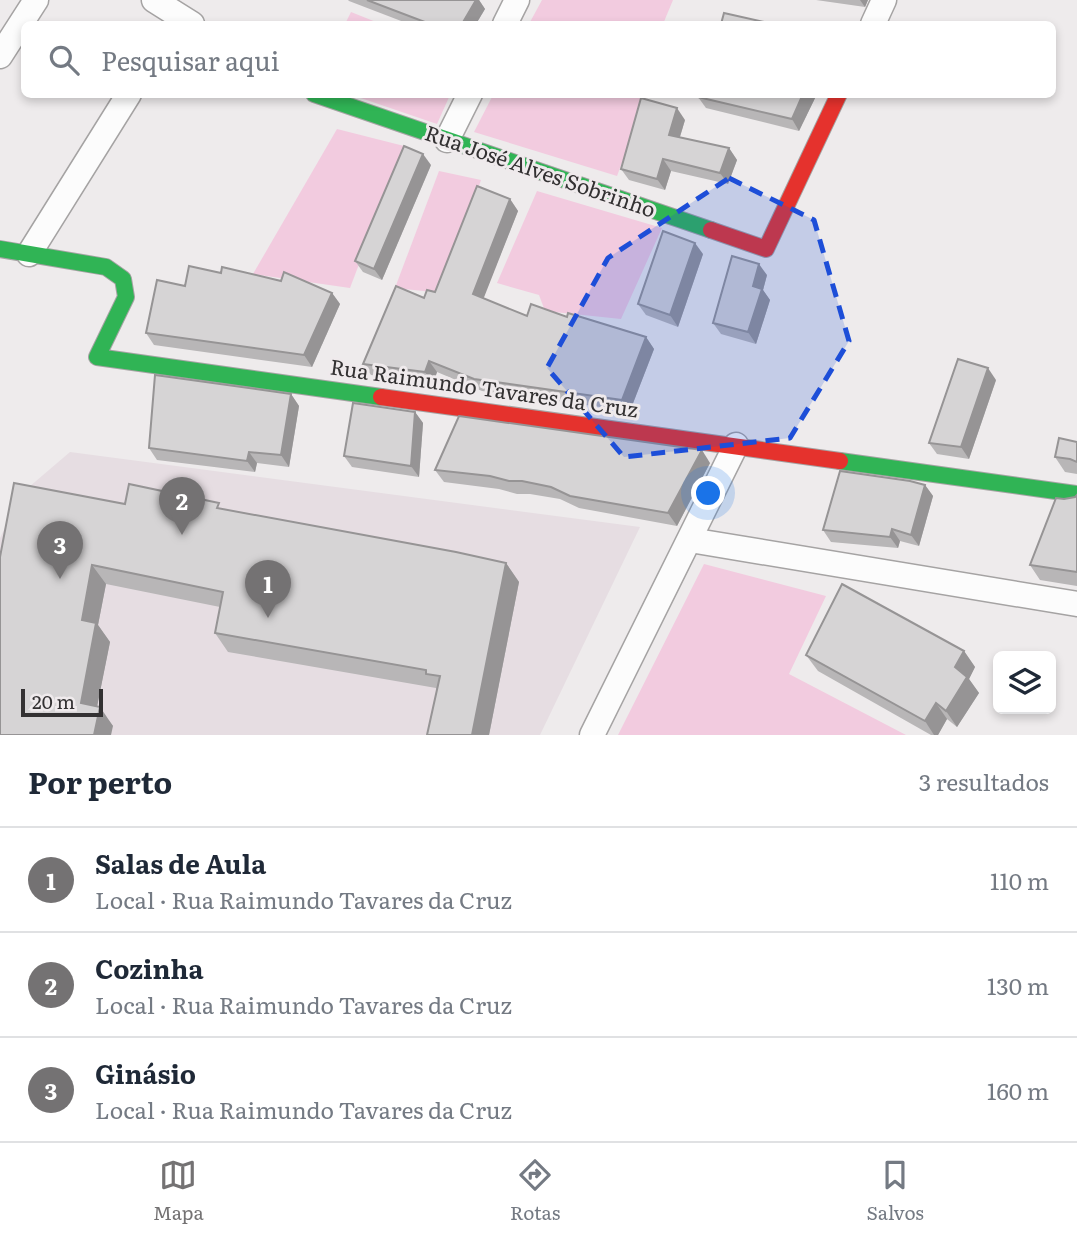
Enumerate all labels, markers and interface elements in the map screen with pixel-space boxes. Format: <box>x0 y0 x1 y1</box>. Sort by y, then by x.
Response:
search box <box>21 21 1056 98</box>
text: Pesquisar aqui <box>101 40 279 79</box>
icon: search <box>45 41 83 79</box>
street label: Rua José Alves Sobrinho <box>421 116 660 224</box>
street label: Rua Raimundo Tavares da Cruz <box>328 350 640 423</box>
your location <box>691 476 725 510</box>
pin: 2 <box>159 477 205 535</box>
pin: 3 <box>37 521 83 579</box>
pin: 1 <box>245 560 291 618</box>
map controls <box>993 651 1056 714</box>
button: layers <box>993 651 1056 714</box>
scale bar <box>21 686 103 718</box>
text: 20 m <box>32 687 75 715</box>
text: Por perto <box>28 759 172 803</box>
text: 3 resultados <box>919 764 1049 798</box>
text: Salas de Aula <box>95 843 266 882</box>
text: 1 <box>46 863 56 897</box>
text: 110 m <box>990 863 1049 897</box>
text: Local · Rua Raimundo Tavares da Cruz <box>95 882 512 916</box>
text: Cozinha <box>95 948 204 987</box>
text: 2 <box>45 968 57 1002</box>
text: 130 m <box>987 968 1049 1002</box>
text: Local · Rua Raimundo Tavares da Cruz <box>95 987 512 1021</box>
text: Ginásio <box>95 1053 196 1092</box>
text: 3 <box>45 1073 57 1107</box>
text: 160 m <box>987 1073 1049 1107</box>
text: Local · Rua Raimundo Tavares da Cruz <box>95 1092 512 1126</box>
tab: Mapa <box>153 1156 204 1226</box>
tab: Rotas <box>510 1156 560 1226</box>
tab: Salvos <box>866 1156 924 1226</box>

